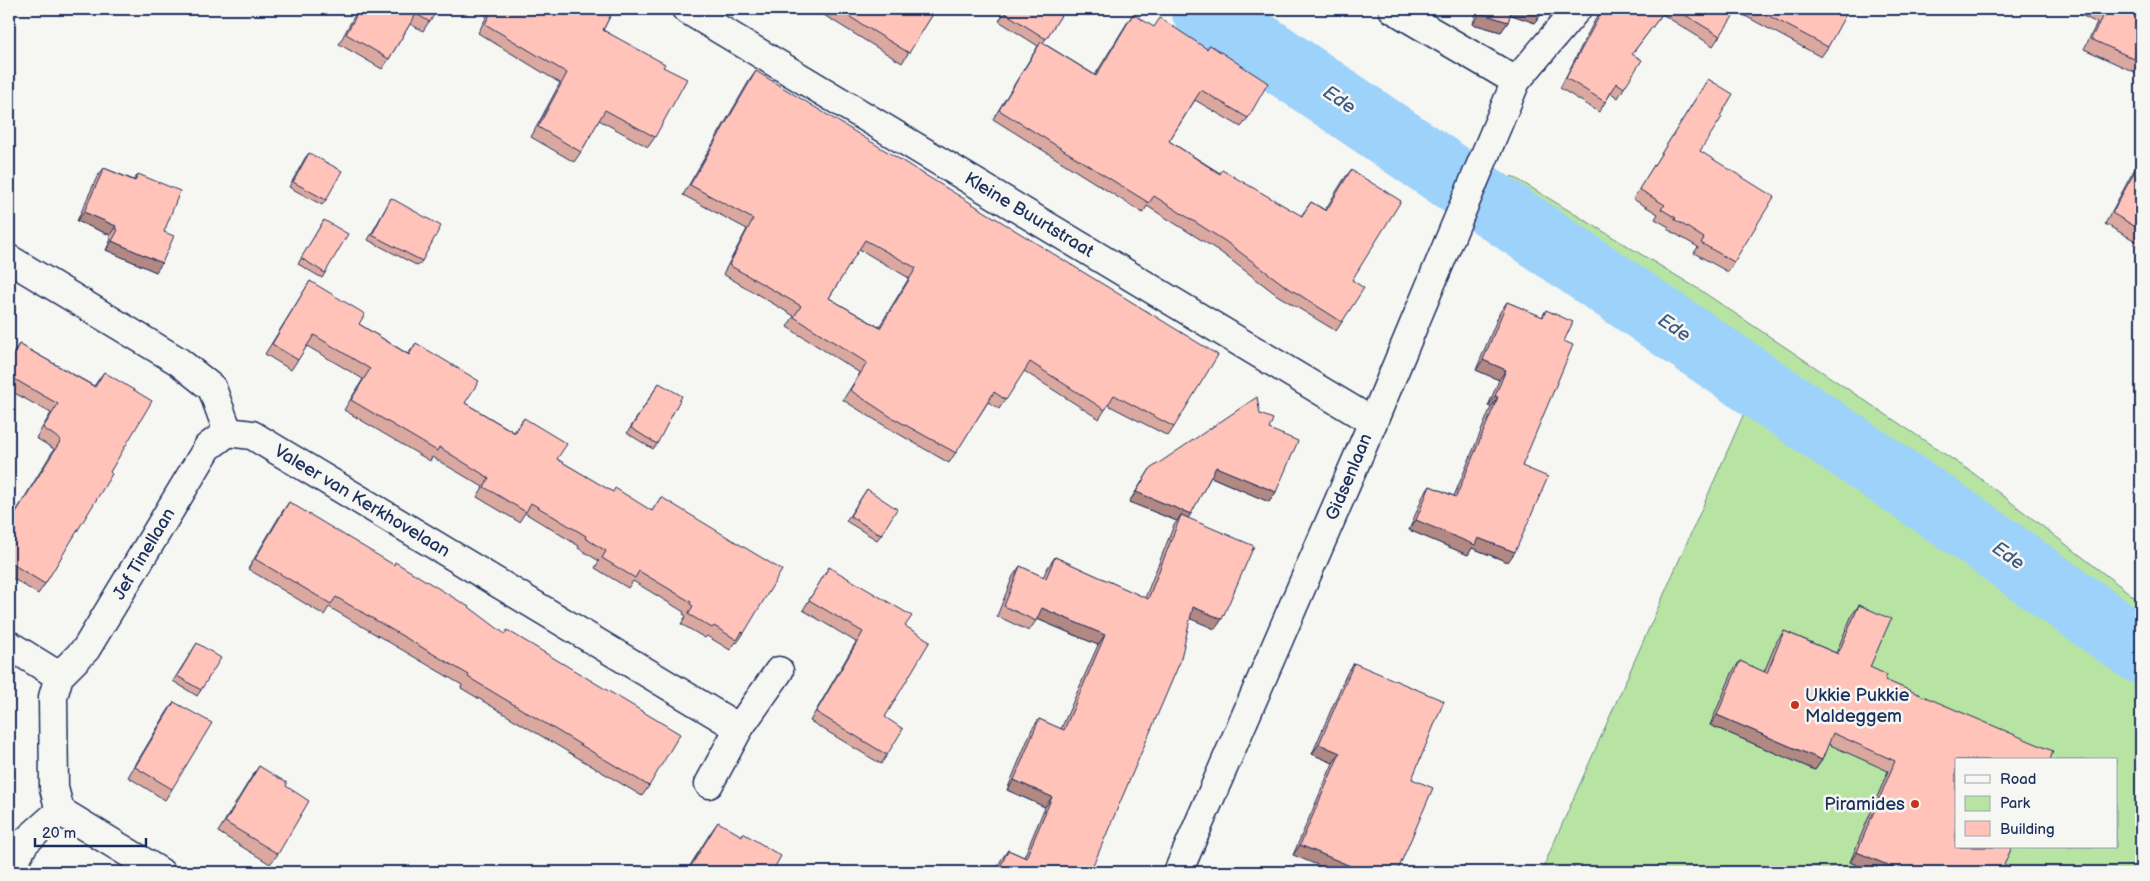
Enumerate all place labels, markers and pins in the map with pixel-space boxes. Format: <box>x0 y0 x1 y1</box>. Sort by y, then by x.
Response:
place label: Ukkie Pukkie Maldeggem <box>1805 685 1910 727</box>
marker: Ukkie Pukkie Maldeggem <box>1789 699 1801 711</box>
place label: Piramides <box>1824 794 1905 815</box>
marker: Piramides <box>1909 798 1921 810</box>

